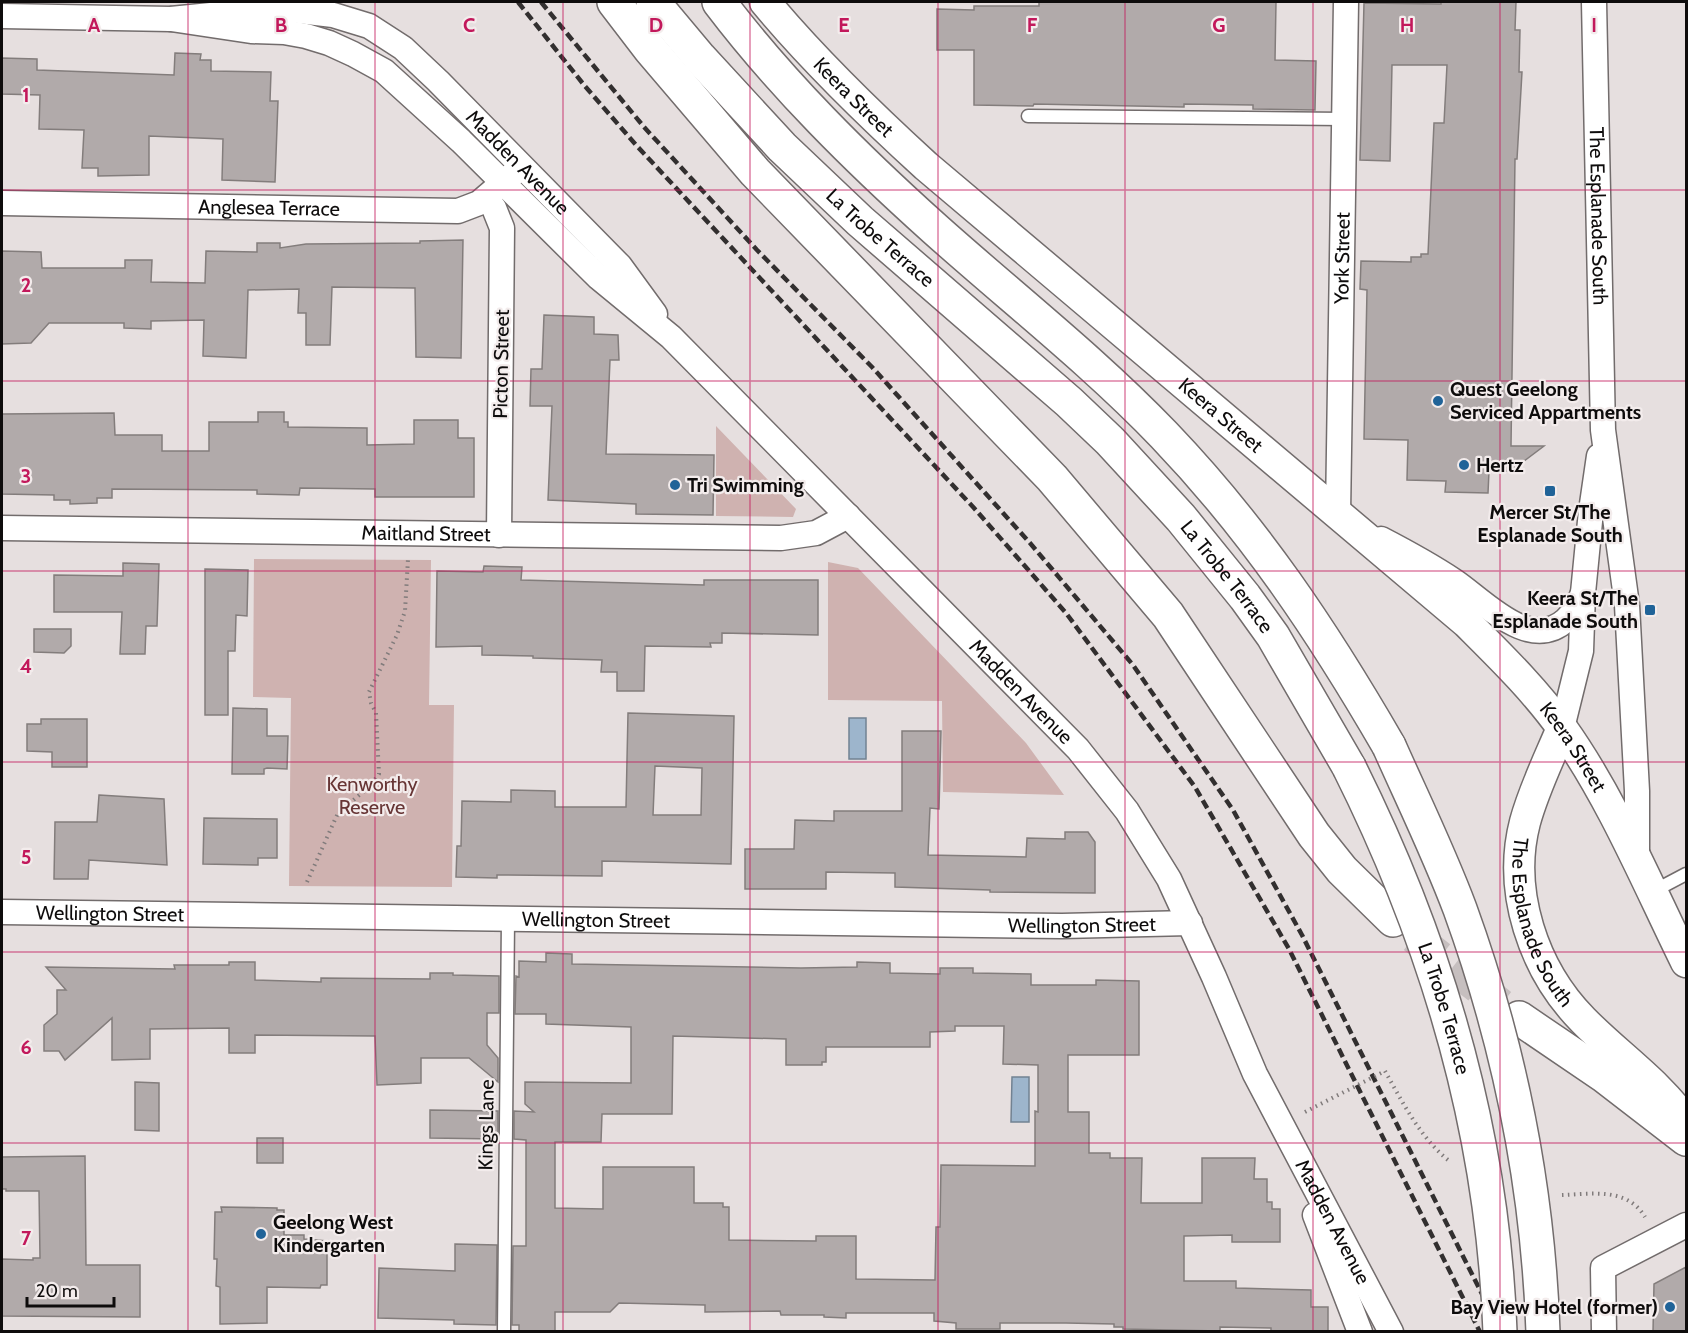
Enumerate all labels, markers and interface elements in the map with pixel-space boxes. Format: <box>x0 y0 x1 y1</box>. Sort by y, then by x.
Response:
text: A <box>88 13 101 37</box>
text: B <box>275 13 287 37</box>
text: C <box>463 13 475 37</box>
text: D <box>649 13 663 37</box>
text: E <box>838 13 850 37</box>
text: F <box>1027 13 1038 37</box>
text: G <box>1212 13 1226 37</box>
text: H <box>1400 13 1414 37</box>
text: I <box>1591 13 1597 37</box>
street label: Keera Street <box>809 52 899 142</box>
text: 1 <box>22 83 30 107</box>
street label: Madden Avenue <box>461 105 575 220</box>
street label: The Esplanade South <box>1585 127 1612 305</box>
street label: La Trobe Terrace <box>821 183 939 292</box>
street label: Anglesea Terrace <box>198 194 340 221</box>
street label: York Street <box>1329 212 1355 305</box>
text: 2 <box>21 273 31 297</box>
street label: Picton Street <box>488 309 514 419</box>
street label: Keera Street <box>1174 373 1268 458</box>
place label: Quest Geelong Serviced Appartments <box>1450 377 1641 424</box>
marker: Quest Geelong Serviced Appartments <box>1431 394 1445 408</box>
place label: Hertz <box>1476 453 1524 477</box>
marker: Hertz <box>1457 458 1471 472</box>
text: 3 <box>21 464 31 488</box>
place label: Tri Swimming <box>687 473 804 497</box>
marker: Tri Swimming <box>668 478 682 492</box>
marker: Mercer St/The Esplanade South <box>1543 484 1557 498</box>
place label: Mercer St/The Esplanade South <box>1477 500 1623 547</box>
street label: La Trobe Terrace <box>1176 515 1279 637</box>
street label: Maitland Street <box>361 521 491 546</box>
place label: Keera St/The Esplanade South <box>1492 586 1638 633</box>
marker: Keera St/The Esplanade South <box>1643 603 1657 617</box>
street label: Madden Avenue <box>964 634 1078 749</box>
text: 4 <box>20 654 32 678</box>
street label: Keera Street <box>1535 697 1612 796</box>
park label: Kenworthy Reserve <box>326 772 418 819</box>
street label: The Esplanade South <box>1507 836 1578 1011</box>
text: 5 <box>21 845 31 869</box>
street label: Wellington Street <box>36 900 184 926</box>
street label: Wellington Street <box>522 907 670 933</box>
street label: Wellington Street <box>1008 912 1156 938</box>
street label: La Trobe Terrace <box>1413 939 1475 1077</box>
text: 6 <box>20 1035 32 1059</box>
street label: Kings Lane <box>473 1079 499 1171</box>
street label: Madden Avenue <box>1290 1155 1376 1288</box>
place label: Geelong West Kindergarten <box>273 1210 393 1257</box>
text: 7 <box>21 1226 32 1250</box>
marker: Geelong West Kindergarten <box>254 1227 268 1241</box>
scale bar <box>27 1270 114 1308</box>
text: 20 m <box>36 1280 78 1302</box>
place label: Bay View Hotel (former) <box>1450 1295 1658 1319</box>
marker: Bay View Hotel (former) <box>1663 1300 1677 1314</box>

